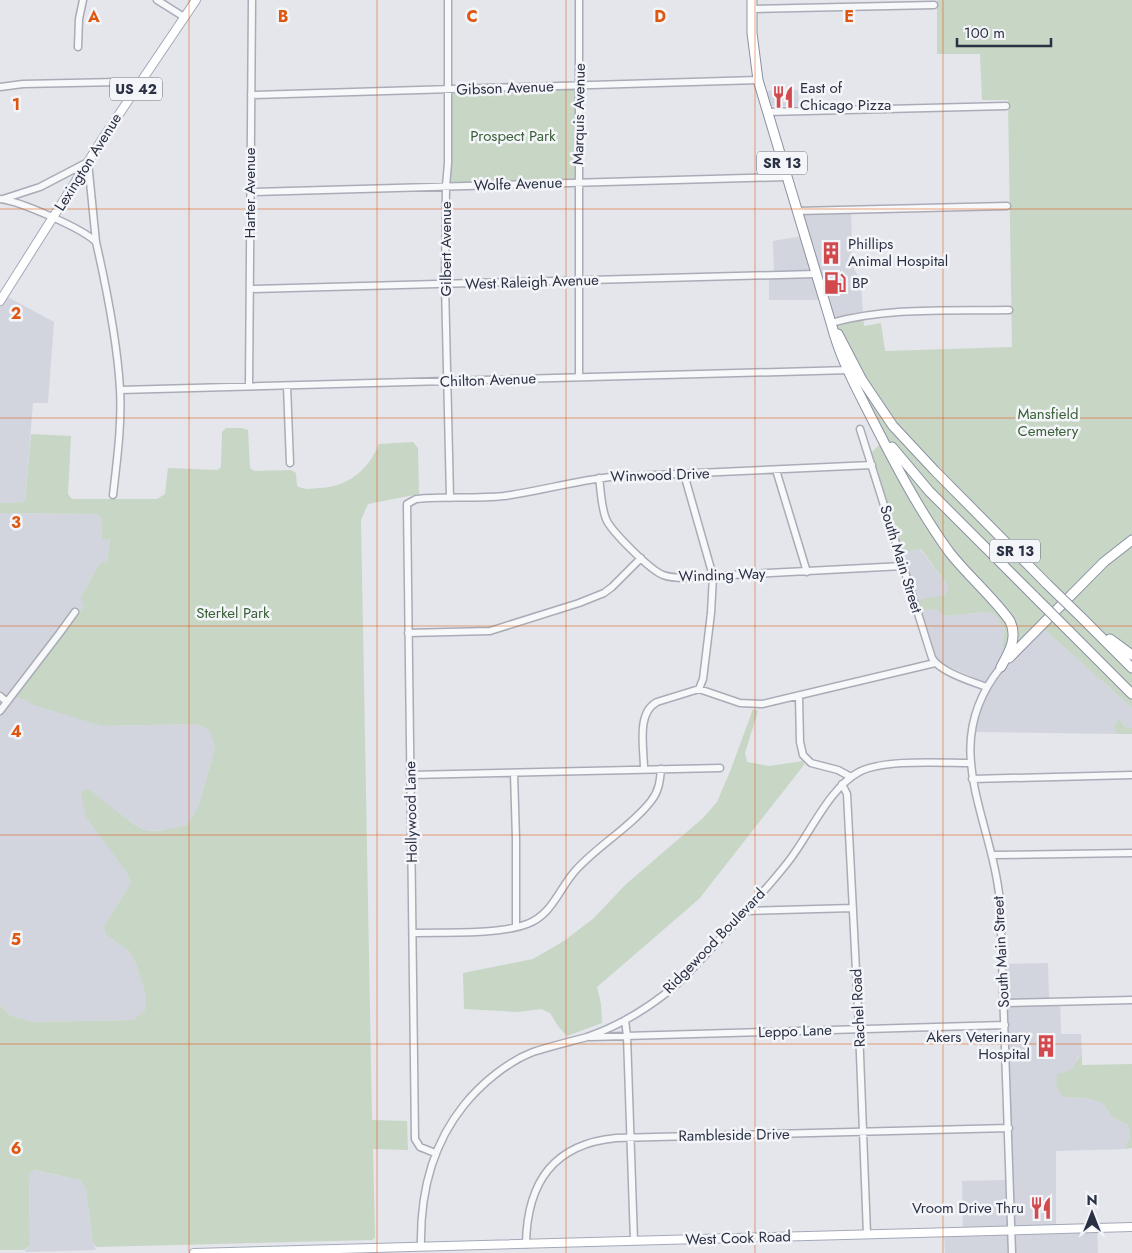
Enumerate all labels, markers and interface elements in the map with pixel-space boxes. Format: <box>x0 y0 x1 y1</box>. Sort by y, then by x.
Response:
text: A <box>87 5 100 28</box>
text: B <box>278 5 288 28</box>
text: C <box>466 5 478 28</box>
text: D <box>654 5 666 28</box>
text: E <box>844 5 854 28</box>
scale bar <box>957 15 1051 47</box>
text: 100 m <box>964 22 1005 44</box>
street label: Marquis Avenue <box>567 63 591 165</box>
street label: Gibson Avenue <box>456 75 554 101</box>
place label: East of Chicago Pizza <box>800 77 891 116</box>
road number: US 42 <box>110 78 162 100</box>
restaurant icon: East of Chicago Pizza <box>770 84 796 110</box>
text: 1 <box>12 93 20 116</box>
street label: Lexington Avenue <box>49 109 127 215</box>
park label: Prospect Park <box>470 125 556 147</box>
street label: Harter Avenue <box>239 147 261 238</box>
road number: SR 13 <box>757 152 807 174</box>
street label: Wolfe Avenue <box>473 171 563 197</box>
street label: Gilbert Avenue <box>435 201 457 297</box>
place label: Phillips Animal Hospital <box>848 233 948 272</box>
building icon: Phillips Animal Hospital <box>818 240 844 266</box>
street label: West Raleigh Avenue <box>465 269 600 295</box>
fuel station icon: BP <box>822 270 848 296</box>
place label: BP <box>852 272 869 294</box>
text: 2 <box>11 302 21 325</box>
street label: Chilton Avenue <box>439 367 537 393</box>
park label: Mansfield Cemetery <box>1017 403 1079 442</box>
street label: Winwood Drive <box>610 462 710 488</box>
street label: South Main Street <box>874 502 928 616</box>
text: 3 <box>11 511 21 534</box>
road number: SR 13 <box>990 540 1040 562</box>
street label: Winding Way <box>678 562 766 588</box>
park label: Sterkel Park <box>196 602 270 624</box>
text: 4 <box>10 720 22 743</box>
street label: Hollywood Lane <box>399 761 423 863</box>
street label: Ridgewood Boulevard <box>658 883 770 999</box>
street label: South Main Street <box>987 895 1015 1008</box>
text: 5 <box>11 928 21 951</box>
street label: Rachel Road <box>845 968 871 1048</box>
street label: Leppo Lane <box>758 1019 833 1043</box>
place label: Akers Veterinary Hospital <box>926 1026 1030 1065</box>
building icon: Akers Veterinary Hospital <box>1033 1033 1059 1059</box>
street label: Rambleside Drive <box>678 1123 790 1147</box>
text: 6 <box>11 1137 21 1160</box>
north arrow <box>1067 1188 1117 1238</box>
text: N <box>1086 1190 1098 1210</box>
restaurant icon: Vroom Drive Thru <box>1028 1195 1054 1221</box>
place label: Vroom Drive Thru <box>912 1197 1024 1219</box>
street label: West Cook Road <box>685 1225 791 1251</box>

